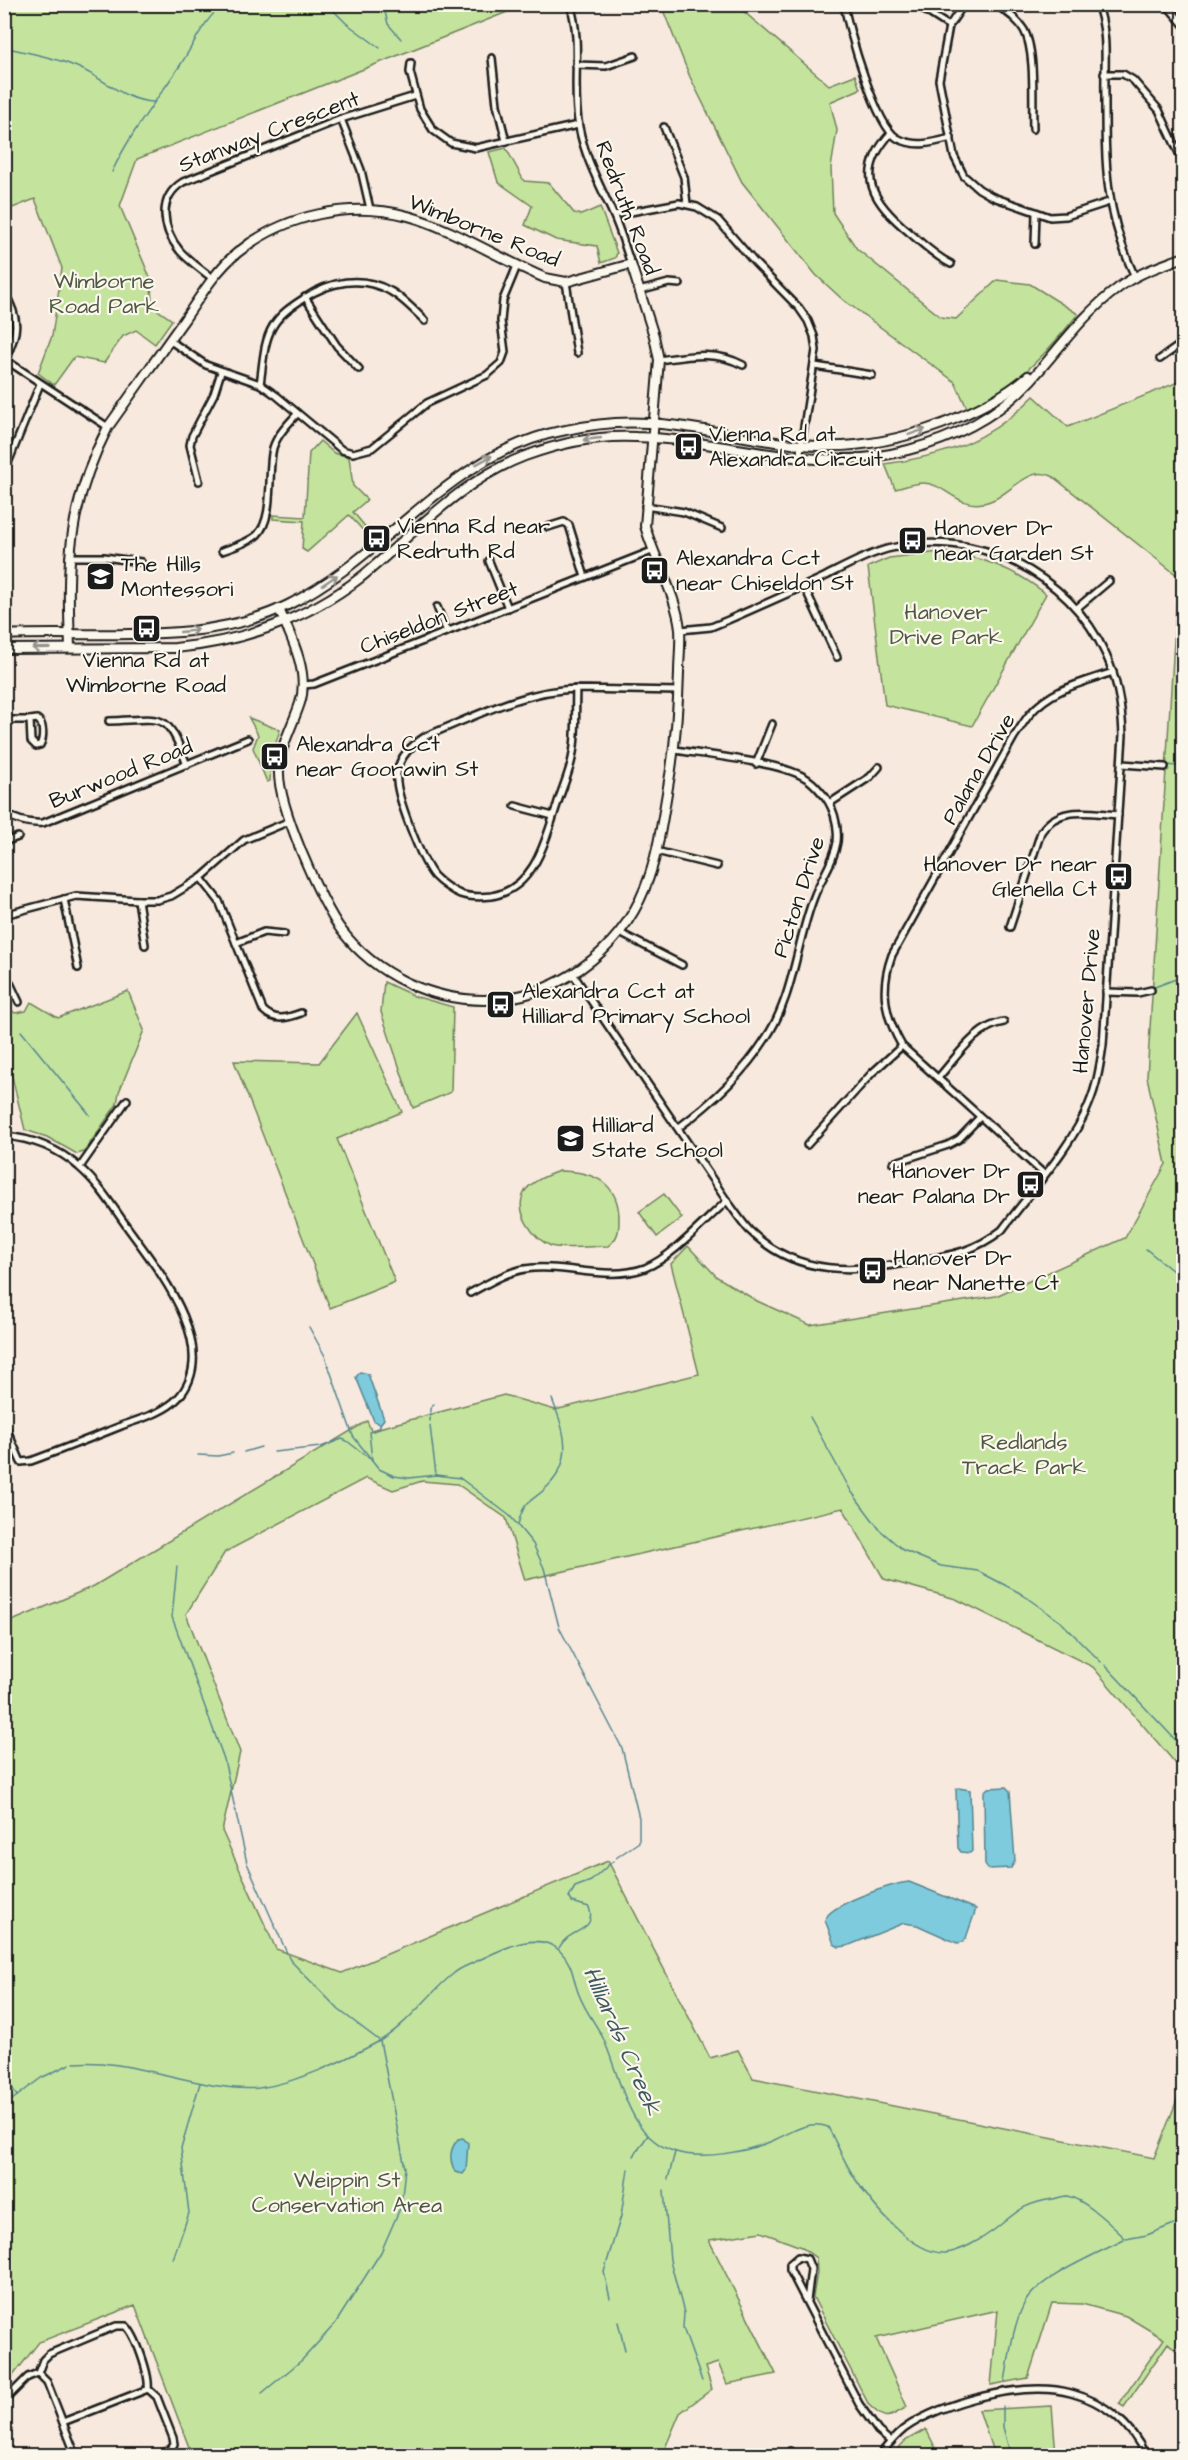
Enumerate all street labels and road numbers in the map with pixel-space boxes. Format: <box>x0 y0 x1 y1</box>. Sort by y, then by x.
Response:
street label: Stanway Crescent <box>174 83 364 182</box>
street label: Redruth Road <box>587 136 667 280</box>
street label: Wimborne Road <box>404 187 564 275</box>
street label: Chiseldon Street <box>355 573 523 662</box>
street label: Palana Drive <box>935 708 1023 830</box>
street label: Burwood Road <box>45 731 197 817</box>
street label: Picton Drive <box>765 832 833 961</box>
street label: Hanover Drive <box>1065 927 1109 1075</box>

